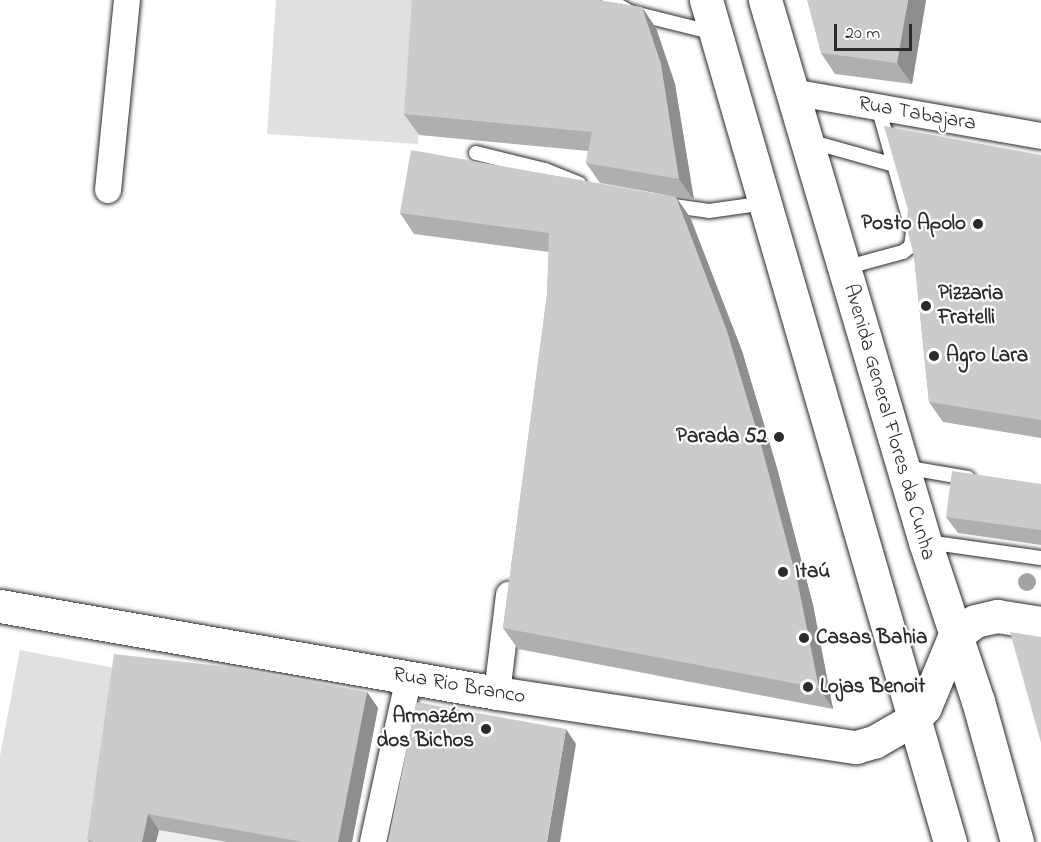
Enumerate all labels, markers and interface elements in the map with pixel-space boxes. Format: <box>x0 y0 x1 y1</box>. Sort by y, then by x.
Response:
scale bar <box>837 12 915 50</box>
text: 20 m <box>845 21 880 47</box>
street label: Rua Tabajara <box>856 91 978 137</box>
place label: Posto Apolo <box>861 211 966 237</box>
marker: Posto Apolo <box>971 217 985 231</box>
street label: Avenida General Flores da Cunha <box>837 281 941 563</box>
place label: Pizzaria Fratelli <box>938 281 1003 331</box>
marker: Pizzaria Fratelli <box>919 299 933 313</box>
place label: Agro Lara <box>946 343 1028 369</box>
marker: Agro Lara <box>927 349 941 363</box>
place label: Parada 52 <box>676 424 767 450</box>
marker: Parada 52 <box>772 430 786 444</box>
place label: Itaú <box>795 559 830 585</box>
marker: Itaú <box>776 565 790 579</box>
place label: Casas Bahia <box>816 625 927 651</box>
marker: Casas Bahia <box>797 631 811 645</box>
street label: Rua Rio Branco <box>391 662 527 710</box>
place label: Lojas Benoit <box>820 674 925 700</box>
marker: Lojas Benoit <box>801 680 815 694</box>
place label: Armazém dos Bichos <box>377 704 474 754</box>
marker: Armazém dos Bichos <box>479 722 493 736</box>

